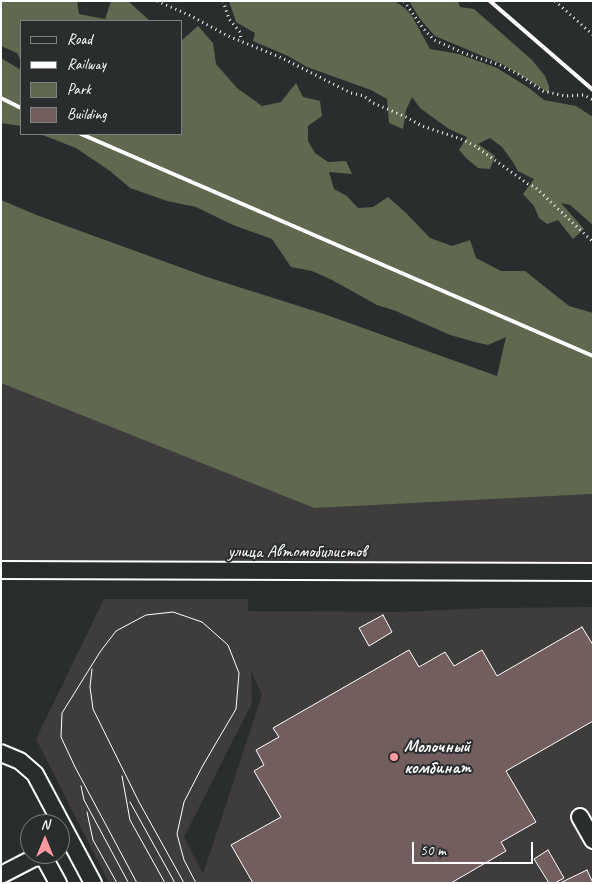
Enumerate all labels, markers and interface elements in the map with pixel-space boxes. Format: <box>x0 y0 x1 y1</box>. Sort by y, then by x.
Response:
legend <box>20 20 182 135</box>
text: Road <box>67 30 92 49</box>
text: Railway <box>67 55 106 74</box>
text: Park <box>67 80 91 99</box>
text: Building <box>67 105 106 124</box>
street label: улица Автомобилистов <box>228 541 366 563</box>
place label: Молочный комбинат <box>404 736 471 779</box>
marker: Молочный комбинат <box>388 751 400 763</box>
north arrow <box>20 814 70 864</box>
text: N <box>41 816 49 833</box>
scale bar <box>414 832 535 864</box>
text: 50 m <box>420 841 446 860</box>

